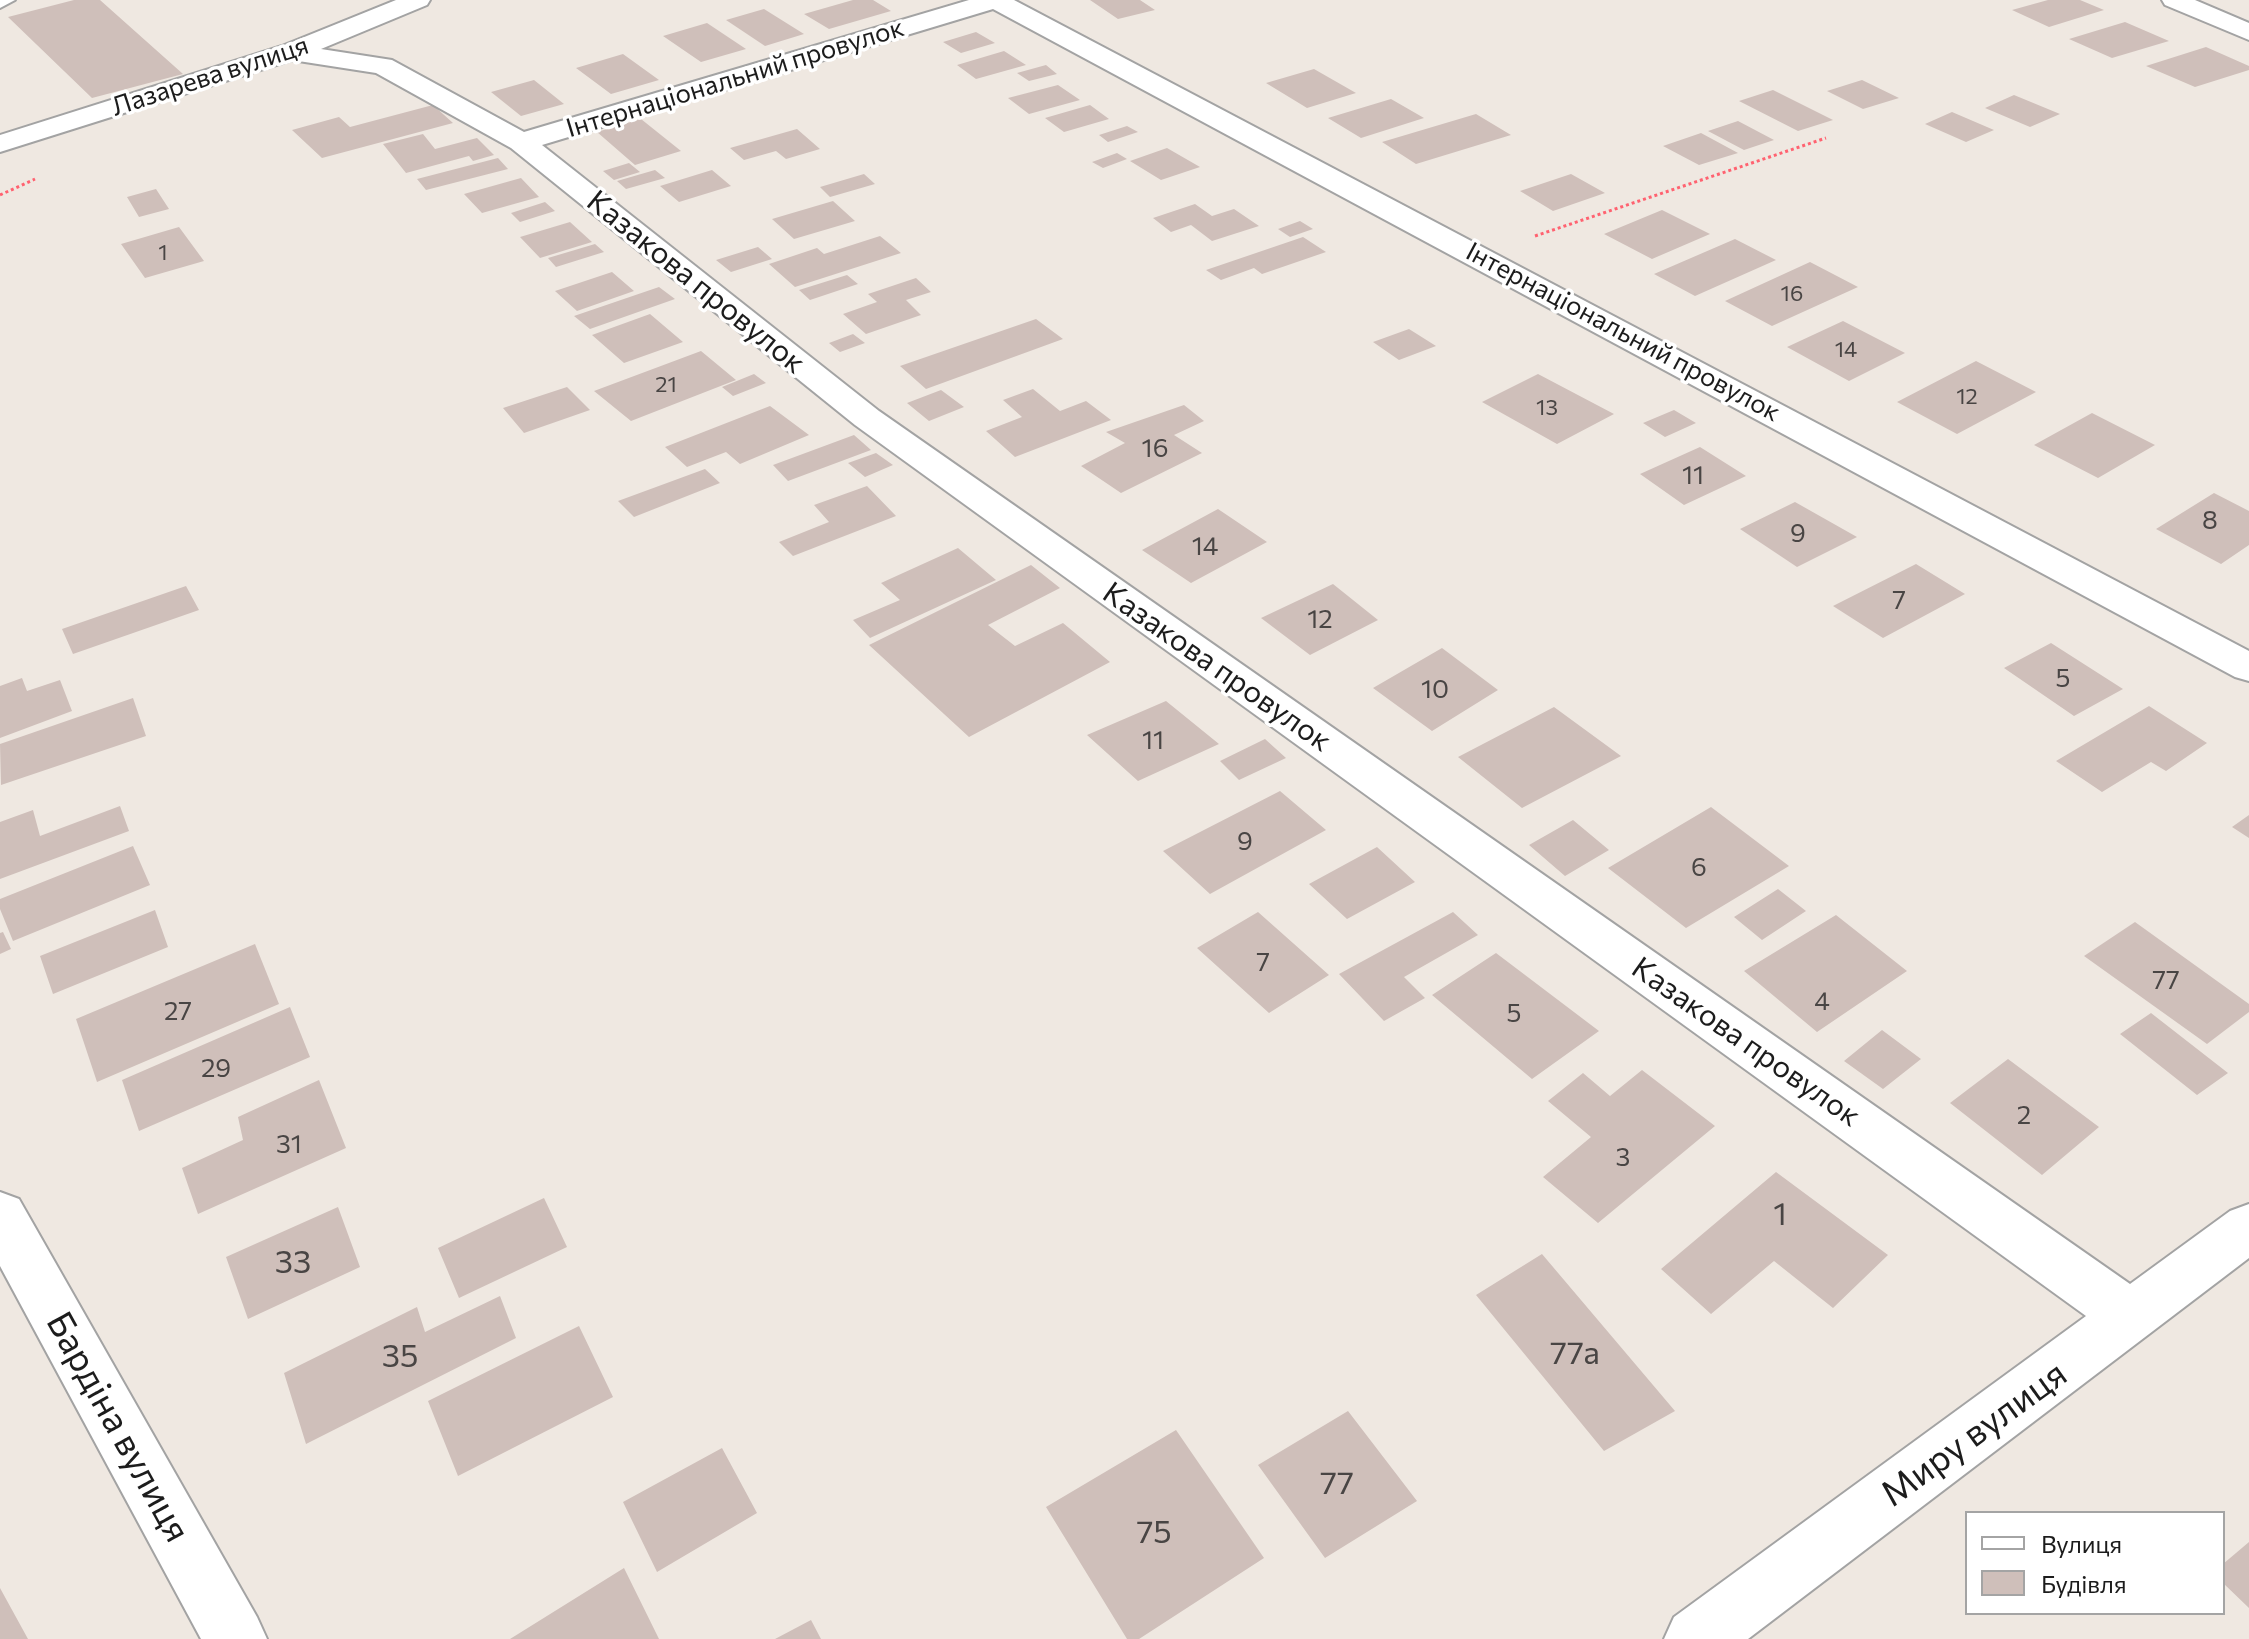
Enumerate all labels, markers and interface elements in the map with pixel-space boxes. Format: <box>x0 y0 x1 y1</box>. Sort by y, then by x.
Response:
street label: Інтернаціональний провулок <box>562 12 908 144</box>
street label: Лазарева вулиця <box>108 29 312 123</box>
street label: Казакова провулок <box>580 183 812 381</box>
street label: Інтернаціональний провулок <box>1461 236 1785 428</box>
house number: 1 <box>158 240 168 266</box>
house number: 16 <box>1781 281 1803 307</box>
house number: 14 <box>1835 337 1857 363</box>
house number: 21 <box>655 372 677 398</box>
house number: 12 <box>1956 384 1978 410</box>
house number: 13 <box>1536 395 1558 421</box>
house number: 16 <box>1142 432 1168 464</box>
house number: 11 <box>1682 459 1704 491</box>
house number: 8 <box>2202 504 2218 536</box>
house number: 9 <box>1790 517 1806 549</box>
house number: 14 <box>1192 530 1218 562</box>
street label: Казакова провулок <box>1096 575 1338 759</box>
house number: 7 <box>1892 584 1906 616</box>
house number: 12 <box>1307 603 1333 635</box>
house number: 5 <box>2056 662 2070 694</box>
house number: 10 <box>1421 673 1449 705</box>
house number: 11 <box>1142 724 1164 756</box>
house number: 9 <box>1237 825 1253 857</box>
house number: 6 <box>1691 851 1707 883</box>
house number: 7 <box>1256 946 1270 978</box>
street label: Казакова провулок <box>1625 950 1867 1134</box>
house number: 77 <box>2152 964 2180 996</box>
house number: 4 <box>1814 985 1830 1017</box>
house number: 27 <box>164 995 192 1027</box>
house number: 5 <box>1507 997 1521 1029</box>
house number: 29 <box>201 1052 231 1084</box>
house number: 2 <box>2017 1099 2031 1131</box>
house number: 31 <box>276 1128 302 1160</box>
house number: 3 <box>1616 1141 1630 1173</box>
house number: 1 <box>1773 1195 1787 1233</box>
house number: 33 <box>275 1243 311 1281</box>
street label: Бардіна вулиця <box>37 1304 199 1550</box>
house number: 77а <box>1550 1334 1600 1372</box>
house number: 35 <box>382 1337 418 1375</box>
street label: Миру вулиця <box>1873 1352 2075 1516</box>
house number: 77 <box>1320 1464 1354 1502</box>
legend <box>1965 1511 2225 1615</box>
house number: 75 <box>1136 1513 1172 1551</box>
text: Вулиця <box>2041 1529 2122 1558</box>
text: Будівля <box>2041 1569 2127 1598</box>

